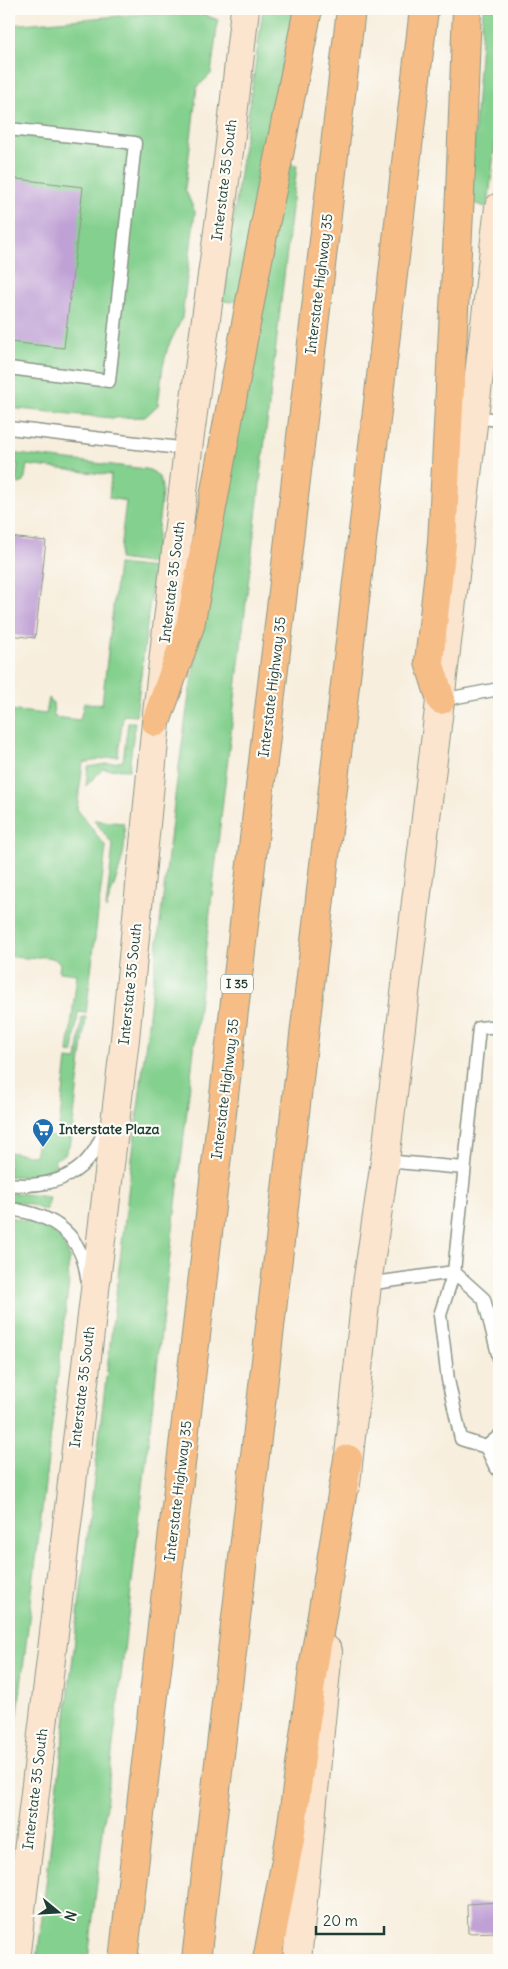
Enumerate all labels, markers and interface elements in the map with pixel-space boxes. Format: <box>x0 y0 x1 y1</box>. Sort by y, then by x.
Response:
street label: Interstate 35 South <box>208 118 240 242</box>
street label: Interstate Highway 35 <box>301 213 337 355</box>
street label: Interstate 35 South <box>156 520 188 644</box>
street label: Interstate Highway 35 <box>254 616 290 758</box>
street label: Interstate 35 South <box>115 922 145 1046</box>
road number: I 35 <box>221 974 253 994</box>
street label: Interstate Highway 35 <box>207 1018 243 1160</box>
supermarket icon: Interstate Plaza <box>31 1117 55 1148</box>
place label: Interstate Plaza <box>59 1120 159 1138</box>
street label: Interstate 35 South <box>66 1325 98 1449</box>
street label: Interstate Highway 35 <box>160 1420 196 1562</box>
street label: Interstate 35 South <box>19 1727 51 1851</box>
north arrow <box>32 1886 82 1936</box>
scale bar <box>316 1904 383 1936</box>
text: N <box>60 1909 80 1923</box>
text: 20 m <box>323 1911 358 1930</box>

